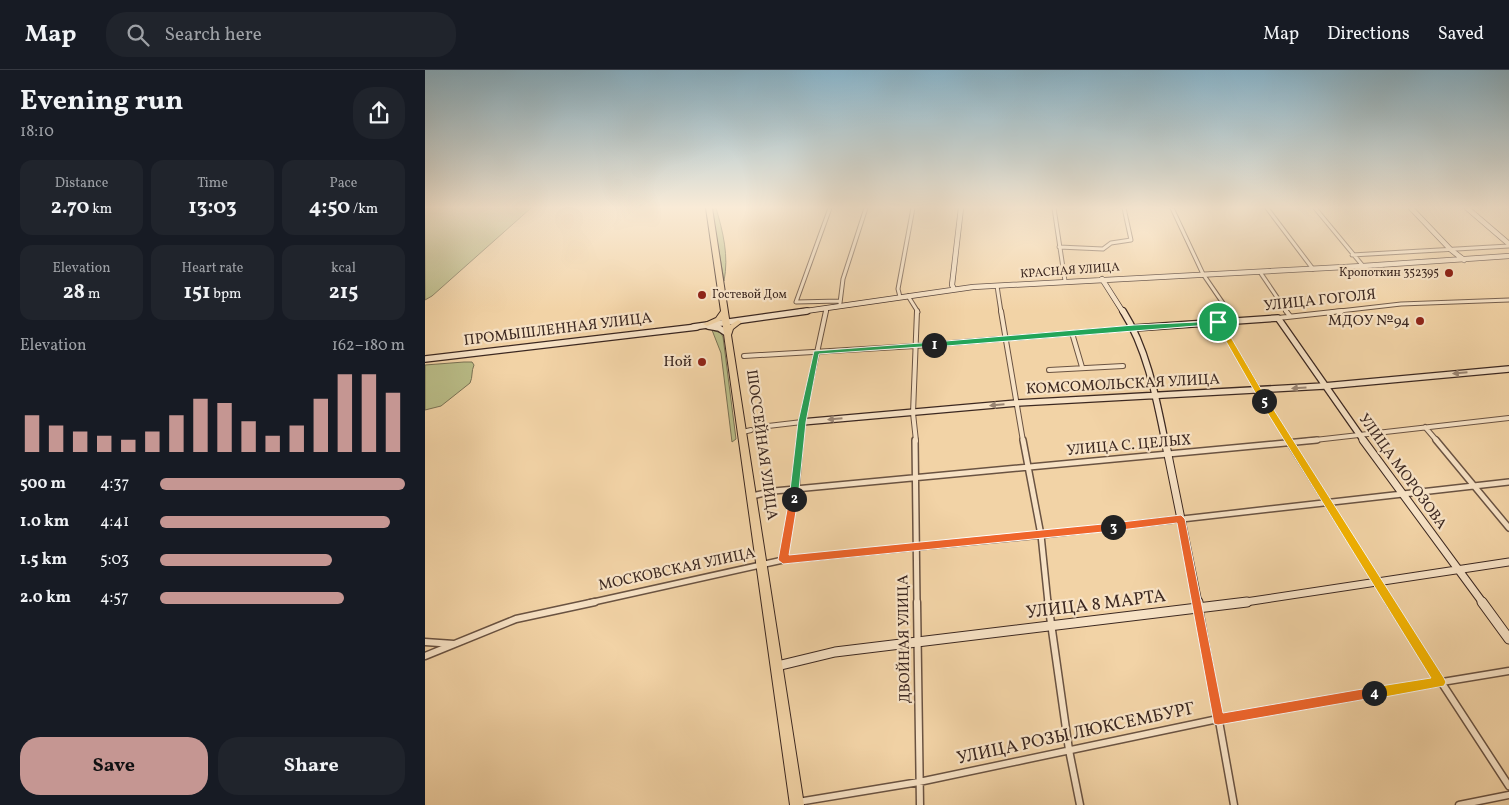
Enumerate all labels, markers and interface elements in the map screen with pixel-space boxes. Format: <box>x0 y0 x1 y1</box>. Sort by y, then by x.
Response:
search box <box>106 12 456 57</box>
text: Map <box>25 18 76 52</box>
icon: search <box>124 21 152 49</box>
text: Search here <box>164 22 262 48</box>
text: Map <box>1263 22 1299 47</box>
text: Directions <box>1327 22 1410 47</box>
text: Saved <box>1438 22 1484 47</box>
text: Evening run <box>20 82 184 121</box>
button: share <box>353 87 405 139</box>
text: 18:10 <box>20 121 54 143</box>
text: Distance <box>55 174 108 193</box>
text: Time <box>197 174 228 193</box>
text: Pace <box>330 174 358 193</box>
text: 2.70 <box>51 193 89 222</box>
text: 13:03 <box>188 193 237 222</box>
text: 4:50 <box>309 193 350 222</box>
text: km <box>89 200 112 219</box>
text: /km <box>350 200 378 219</box>
text: Elevation <box>52 259 111 278</box>
text: Heart rate <box>182 259 243 278</box>
text: kcal <box>331 259 356 278</box>
street label: КРАСНАЯ УЛИЦА <box>1020 260 1121 282</box>
place label: Кропоткин 352395 <box>1339 265 1439 281</box>
marker: Кропоткин 352395 <box>1443 267 1455 279</box>
text: 28 <box>63 278 85 307</box>
text: 151 <box>184 278 211 307</box>
text: 215 <box>329 278 358 307</box>
text: m <box>85 285 100 304</box>
text: bpm <box>211 285 241 304</box>
street label: УЛИЦА ГОГОЛЯ <box>1263 285 1377 317</box>
place label: Гостевой Дом <box>712 287 787 303</box>
marker: Гостевой Дом <box>696 289 708 301</box>
pin <box>1197 301 1239 343</box>
street label: ПРОМЫШЛЕННАЯ УЛИЦА <box>463 308 654 352</box>
icon: arrive <box>1204 308 1232 336</box>
place label: МДОУ №94 <box>1328 311 1410 332</box>
marker: МДОУ №94 <box>1414 315 1426 327</box>
pin: 1 <box>921 332 947 358</box>
text: Elevation <box>20 335 87 357</box>
text: 162–180 m <box>332 335 405 357</box>
text: 1 <box>932 336 937 355</box>
place label: Ной <box>664 352 692 373</box>
marker: Ной <box>696 356 708 368</box>
street label: ШОССЕЙНАЯ УЛИЦА <box>740 368 782 522</box>
street label: КОМСОМОЛЬСКАЯ УЛИЦА <box>1025 369 1221 401</box>
one-way arrow <box>1452 369 1468 377</box>
one-way arrow <box>1290 384 1306 392</box>
pin: 5 <box>1251 388 1277 414</box>
text: 5 <box>1261 392 1268 411</box>
one-way arrow <box>988 401 1004 409</box>
street label: УЛИЦА МОРОЗОВА <box>1353 410 1451 535</box>
one-way arrow <box>826 415 842 423</box>
street label: УЛИЦА С. ЦЕЛЫХ <box>1066 430 1192 462</box>
text: 500 m <box>20 473 66 495</box>
text: 4:37 <box>100 473 129 495</box>
pin: 2 <box>781 486 807 512</box>
text: 2 <box>791 490 798 509</box>
text: 1.0 km <box>20 511 69 533</box>
text: 4:41 <box>100 511 129 533</box>
pin: 3 <box>1101 514 1125 540</box>
text: 3 <box>1110 518 1117 537</box>
street label: МОСКОВСКАЯ УЛИЦА <box>597 543 758 597</box>
text: 1.5 km <box>20 549 67 571</box>
text: 5:03 <box>100 549 129 571</box>
street label: ДВОЙНАЯ УЛИЦА <box>893 574 917 704</box>
street label: УЛИЦА 8 МАРТА <box>1025 584 1168 626</box>
text: 2.0 km <box>20 587 71 609</box>
text: 4:57 <box>100 587 129 609</box>
pin: 4 <box>1361 680 1387 706</box>
text: 4 <box>1370 684 1379 703</box>
street label: УЛИЦА РОЗЫ ЛЮКСЕМБУРГ <box>954 696 1198 772</box>
button: Save <box>20 737 208 795</box>
button: Share <box>218 737 405 795</box>

